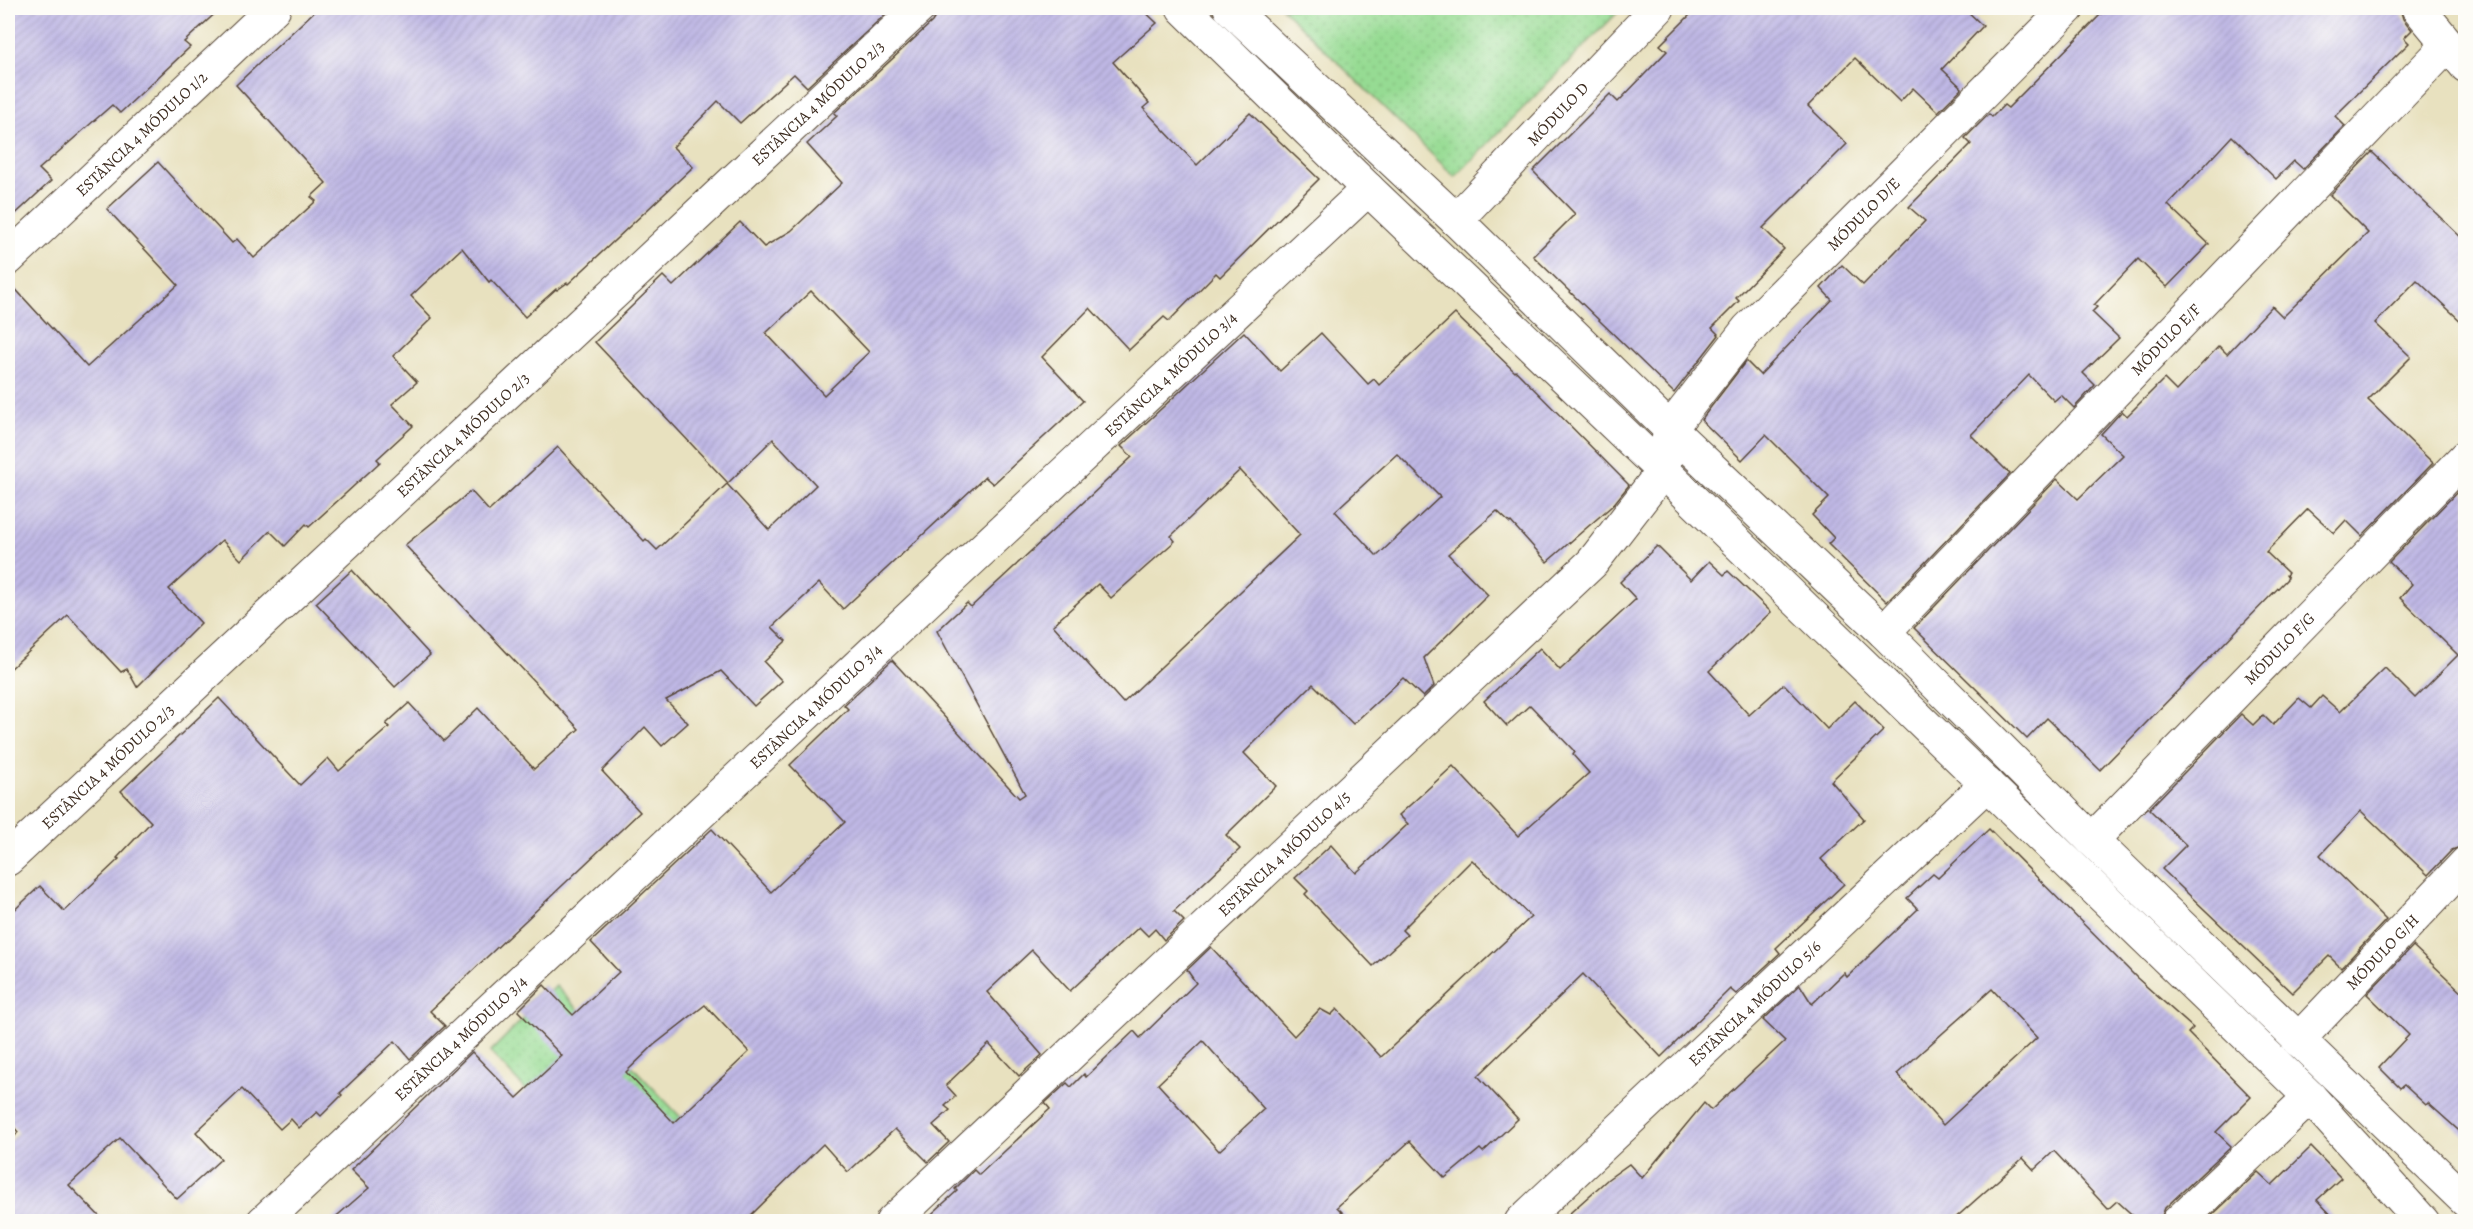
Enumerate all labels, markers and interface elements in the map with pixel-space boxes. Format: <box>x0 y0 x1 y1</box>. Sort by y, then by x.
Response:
street label: ESTÂNCIA 4 MÓDULO 2/3 <box>747 36 890 171</box>
street label: ESTÂNCIA 4 MÓDULO 1/2 <box>71 66 213 202</box>
street label: MÓDULO D <box>1522 78 1594 151</box>
street label: MÓDULO D/E <box>1822 173 1905 256</box>
street label: MÓDULO E/F <box>2126 299 2206 381</box>
street label: ESTÂNCIA 4 MÓDULO 3/4 <box>1100 307 1242 442</box>
street label: ESTÂNCIA 4 MÓDULO 2/3 <box>392 368 534 503</box>
street label: MÓDULO F/G <box>2239 608 2320 690</box>
street label: ESTÂNCIA 4 MÓDULO 3/4 <box>745 639 887 774</box>
street label: ESTÂNCIA 4 MÓDULO 2/3 <box>37 699 179 834</box>
street label: ESTÂNCIA 4 MÓDULO 4/5 <box>1213 786 1355 922</box>
street label: MÓDULO G/H <box>2341 909 2424 995</box>
street label: ESTÂNCIA 4 MÓDULO 5/6 <box>1684 936 1826 1071</box>
street label: ESTÂNCIA 4 MÓDULO 3/4 <box>390 971 532 1106</box>

